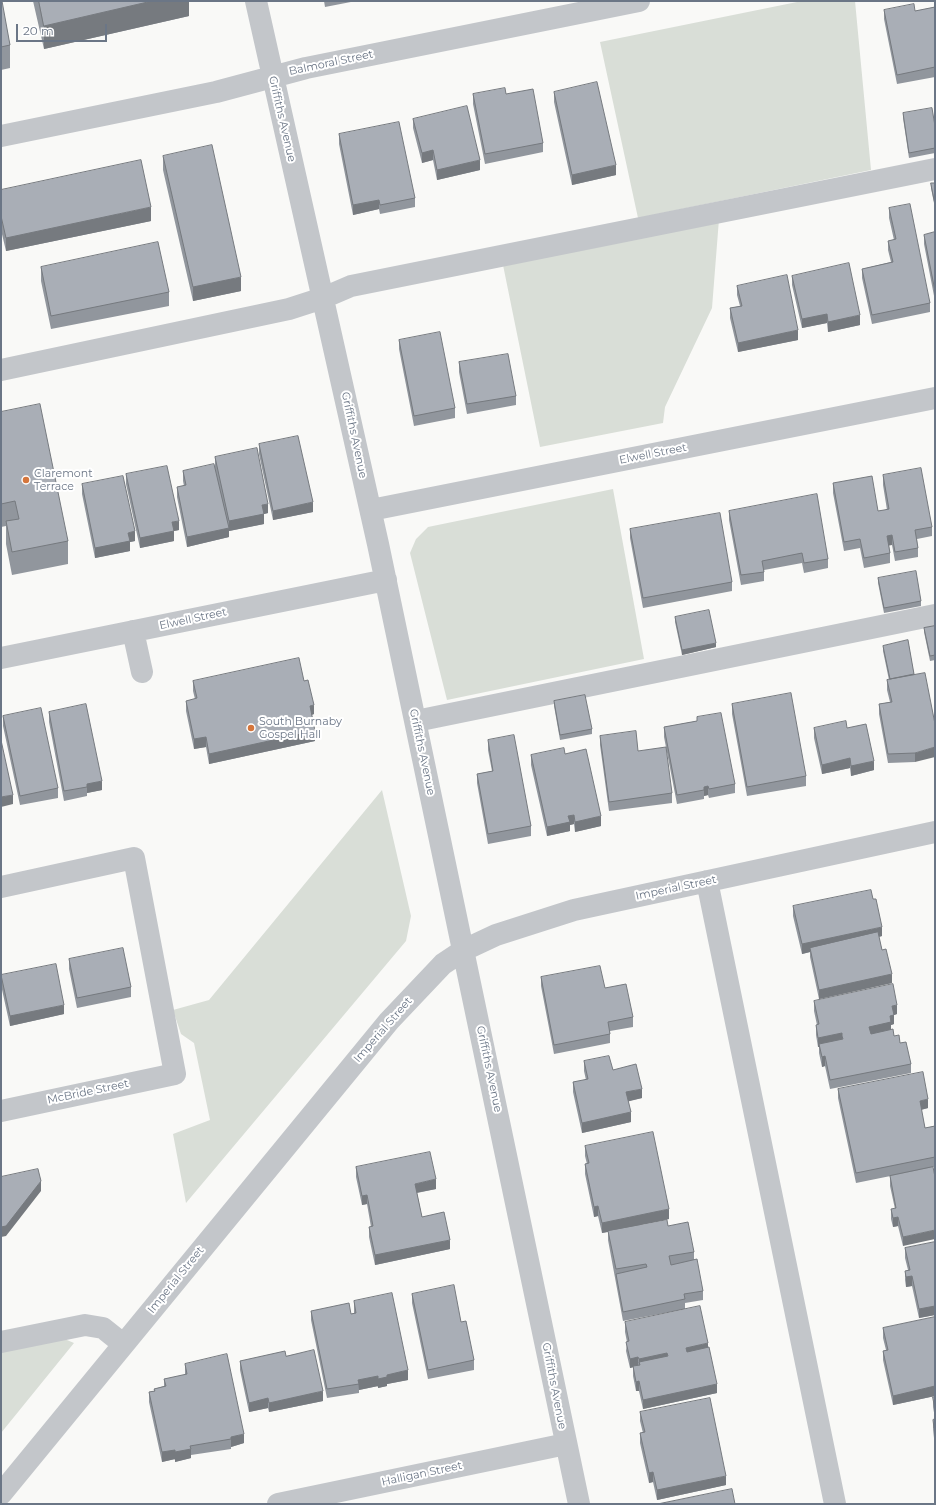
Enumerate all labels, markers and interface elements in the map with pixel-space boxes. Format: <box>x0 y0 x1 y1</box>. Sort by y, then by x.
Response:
scale bar <box>18 16 109 42</box>
text: 20 m <box>23 23 54 38</box>
street label: Balmoral Street <box>288 48 374 78</box>
street label: Griffiths Avenue <box>266 75 298 163</box>
street label: Griffiths Avenue <box>338 391 370 479</box>
street label: Elwell Street <box>618 441 688 467</box>
place label: Claremont Terrace <box>34 467 93 493</box>
marker: Claremont Terrace <box>21 475 31 485</box>
street label: Elwell Street <box>158 605 228 633</box>
street label: Griffiths Avenue <box>406 708 438 796</box>
place label: South Burnaby Gospel Hall <box>259 715 342 741</box>
marker: South Burnaby Gospel Hall <box>246 723 256 733</box>
street label: Imperial Street <box>635 873 717 903</box>
street label: Imperial Street <box>351 995 415 1065</box>
street label: Griffiths Avenue <box>473 1025 505 1113</box>
street label: McBride Street <box>46 1077 130 1107</box>
street label: Imperial Street <box>145 1244 207 1316</box>
street label: Griffiths Avenue <box>539 1342 569 1430</box>
street label: Halligan Street <box>381 1459 463 1489</box>

